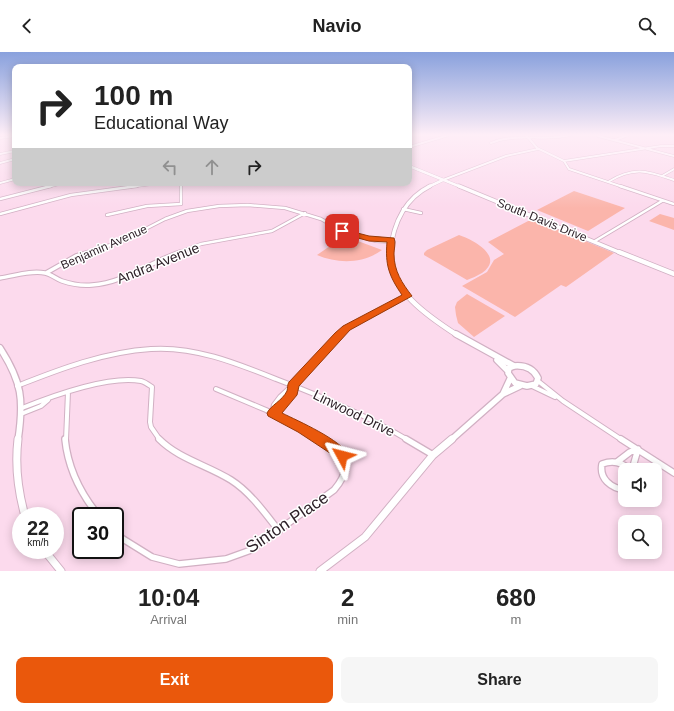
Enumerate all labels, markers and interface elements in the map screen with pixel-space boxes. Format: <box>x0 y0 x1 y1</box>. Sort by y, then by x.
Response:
icon: back <box>16 15 38 37</box>
icon: search <box>636 15 658 37</box>
text: Navio <box>312 16 362 36</box>
icon: right <box>28 80 80 132</box>
text: 100 m <box>94 80 173 111</box>
text: Educational Way <box>94 113 228 133</box>
icon: left <box>159 156 181 178</box>
icon: ahead <box>201 156 223 178</box>
icon: right <box>243 156 265 178</box>
street label: South Davis Drive <box>495 196 589 245</box>
pin <box>325 214 359 248</box>
icon: arrive <box>331 220 353 242</box>
street label: Benjamin Avenue <box>59 222 150 272</box>
street label: Andra Avenue <box>114 239 202 287</box>
street label: Linwood Drive <box>311 386 398 440</box>
position arrow <box>321 435 363 477</box>
map controls <box>618 463 662 559</box>
button: sound <box>618 463 662 507</box>
street label: Sinton Place <box>242 488 332 557</box>
speed limit sign: 30 <box>72 507 124 559</box>
button: search <box>618 515 662 559</box>
text: 22 <box>27 517 49 539</box>
text: km/h <box>27 537 49 548</box>
text: 10:04 <box>138 584 199 611</box>
text: 2 <box>341 584 354 611</box>
text: 680 <box>496 584 536 611</box>
text: Arrival <box>150 612 187 627</box>
text: min <box>337 612 358 627</box>
text: m <box>511 612 521 627</box>
button: Exit <box>16 657 333 703</box>
button: Share <box>341 657 658 703</box>

